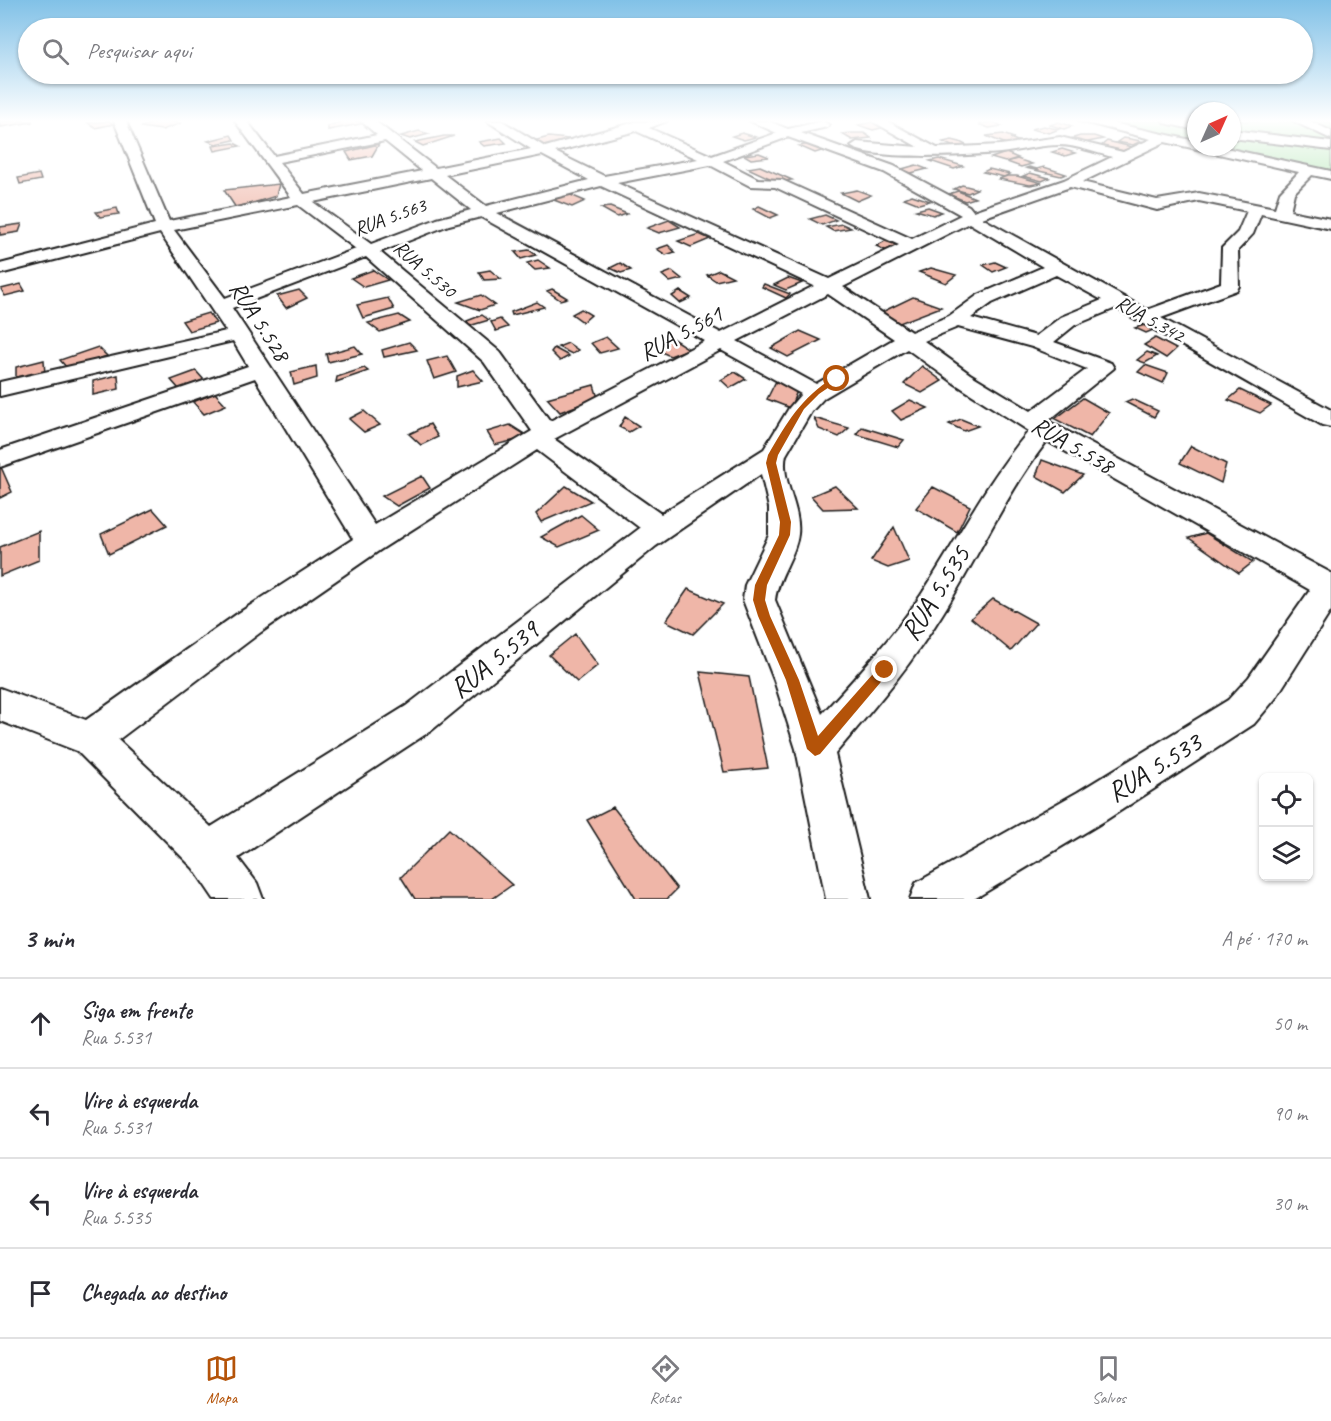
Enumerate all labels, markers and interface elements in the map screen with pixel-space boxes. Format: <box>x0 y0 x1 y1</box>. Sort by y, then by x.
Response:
search box <box>18 18 1313 84</box>
icon: search <box>39 35 72 68</box>
text: Pesquisar aqui <box>87 37 192 65</box>
north arrow <box>1187 102 1241 156</box>
street label: RUA 5.563 <box>351 192 431 242</box>
street label: RUA 5.530 <box>389 235 463 304</box>
street label: RUA 5.528 <box>223 275 298 369</box>
street label: RUA 5.342 <box>1111 290 1191 349</box>
street label: RUA 5.561 <box>634 298 729 367</box>
route start <box>823 365 849 391</box>
street label: RUA 5.538 <box>1027 410 1121 482</box>
street label: RUA 5.535 <box>892 538 978 647</box>
street label: RUA 5.539 <box>442 611 548 706</box>
route end <box>871 656 897 682</box>
street label: RUA 5.533 <box>1100 723 1210 810</box>
map controls <box>1259 773 1313 881</box>
button: locate <box>1259 773 1313 827</box>
button: layers <box>1259 827 1313 881</box>
text: 3 min <box>24 922 74 955</box>
text: A pé · 170 m <box>1222 926 1307 951</box>
text: Siga em frente <box>81 997 192 1025</box>
icon: ahead <box>24 1007 57 1040</box>
text: 50 m <box>1273 1011 1307 1036</box>
text: Rua 5.531 <box>81 1025 151 1050</box>
text: Vire à esquerda <box>81 1087 197 1115</box>
icon: left <box>24 1097 57 1130</box>
text: 90 m <box>1273 1101 1307 1126</box>
text: Rua 5.531 <box>81 1115 151 1140</box>
text: Vire à esquerda <box>81 1177 197 1205</box>
icon: left <box>24 1187 57 1220</box>
text: 30 m <box>1273 1191 1307 1216</box>
text: Rua 5.535 <box>81 1205 151 1230</box>
icon: arrive <box>24 1277 57 1310</box>
text: Chegada ao destino <box>81 1279 226 1307</box>
tab: Mapa <box>205 1352 238 1408</box>
tab: Rotas <box>649 1352 682 1408</box>
tab: Salvos <box>1092 1352 1126 1408</box>

